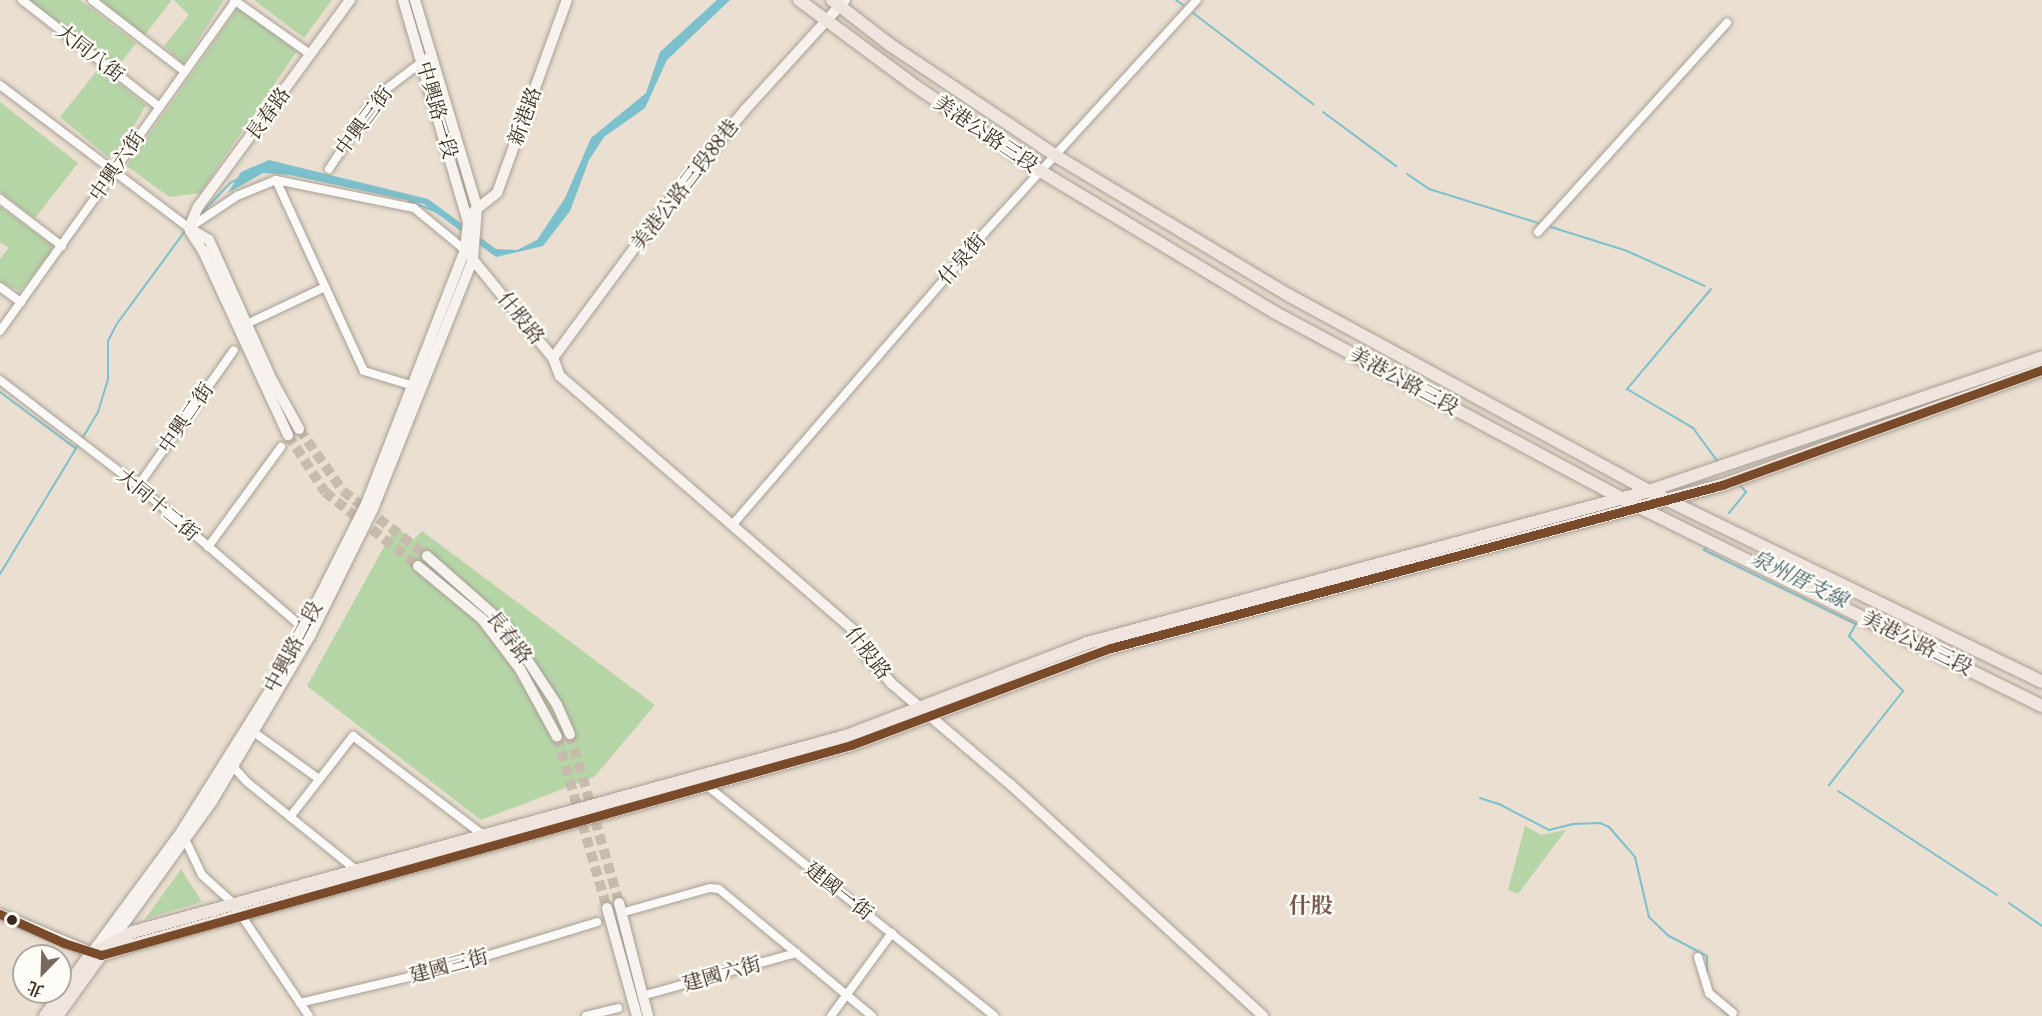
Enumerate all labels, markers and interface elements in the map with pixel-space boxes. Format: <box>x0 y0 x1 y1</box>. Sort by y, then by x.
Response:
street label: 大同八街 <box>51 19 129 87</box>
street label: 中興路一段 <box>412 59 462 161</box>
street label: 中興三街 <box>330 82 398 160</box>
street label: 長春路 <box>241 83 295 145</box>
street label: 新港路 <box>503 84 547 148</box>
street label: 美港公路三段 <box>930 91 1042 177</box>
street label: 美港公路三段88巷 <box>626 115 744 255</box>
street label: 中興六街 <box>84 126 150 206</box>
street label: 什泉街 <box>933 228 991 290</box>
street label: 什股路 <box>493 287 549 349</box>
street label: 美港公路三段 <box>1345 342 1463 420</box>
street label: 中興二街 <box>153 378 219 458</box>
street label: 大同十二街 <box>112 464 204 546</box>
water label: 泉州厝支線 <box>1746 545 1852 613</box>
street label: 中興路二段 <box>259 597 327 697</box>
street label: 長春路 <box>481 606 537 668</box>
street label: 美港公路三段 <box>1858 606 1976 680</box>
street label: 什股路 <box>840 622 896 684</box>
street label: 建國一街 <box>800 857 878 925</box>
district label: 什股 <box>1289 894 1333 920</box>
unlabelled marker <box>6 914 18 926</box>
north arrow <box>12 944 72 1004</box>
street label: 建國三街 <box>407 944 491 988</box>
street label: 建國六街 <box>680 951 764 997</box>
text: 北 <box>24 977 47 1001</box>

